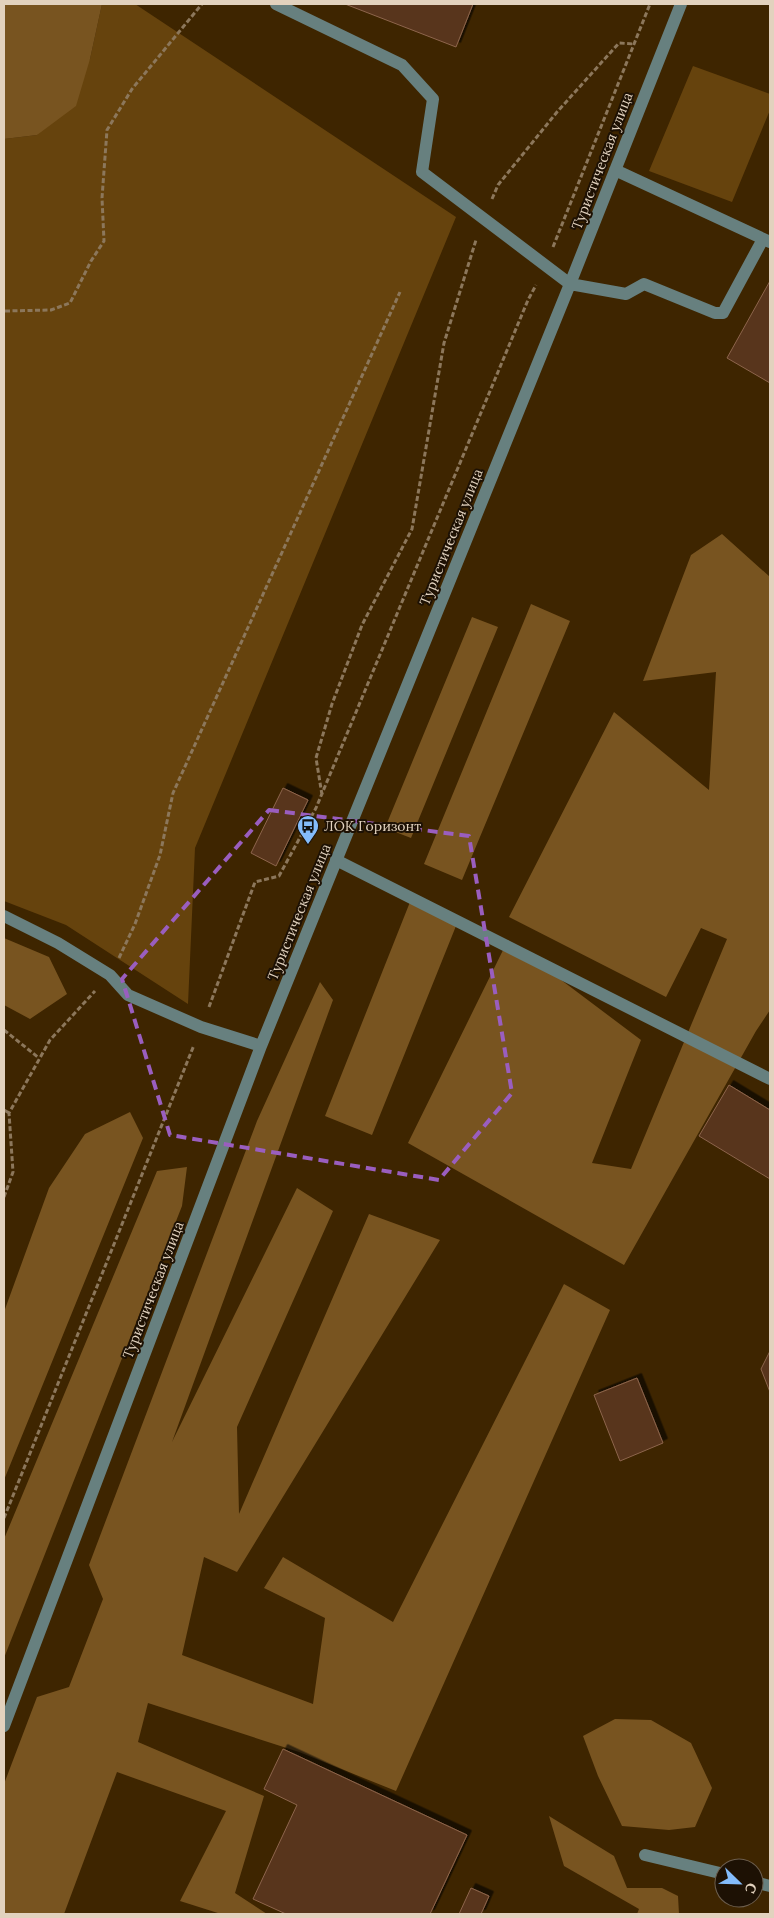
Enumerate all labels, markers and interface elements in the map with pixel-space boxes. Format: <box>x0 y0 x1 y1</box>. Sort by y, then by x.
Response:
street label: Туристическая улица <box>567 90 637 232</box>
street label: Туристическая улица <box>415 466 487 608</box>
bus stop icon: ЛОК Горизонт <box>296 814 320 845</box>
place label: ЛОК Горизонт <box>324 817 421 835</box>
street label: Туристическая улица <box>263 841 335 983</box>
street label: Туристическая улица <box>118 1219 188 1361</box>
north arrow <box>714 1858 764 1908</box>
text: С <box>741 1880 761 1896</box>

